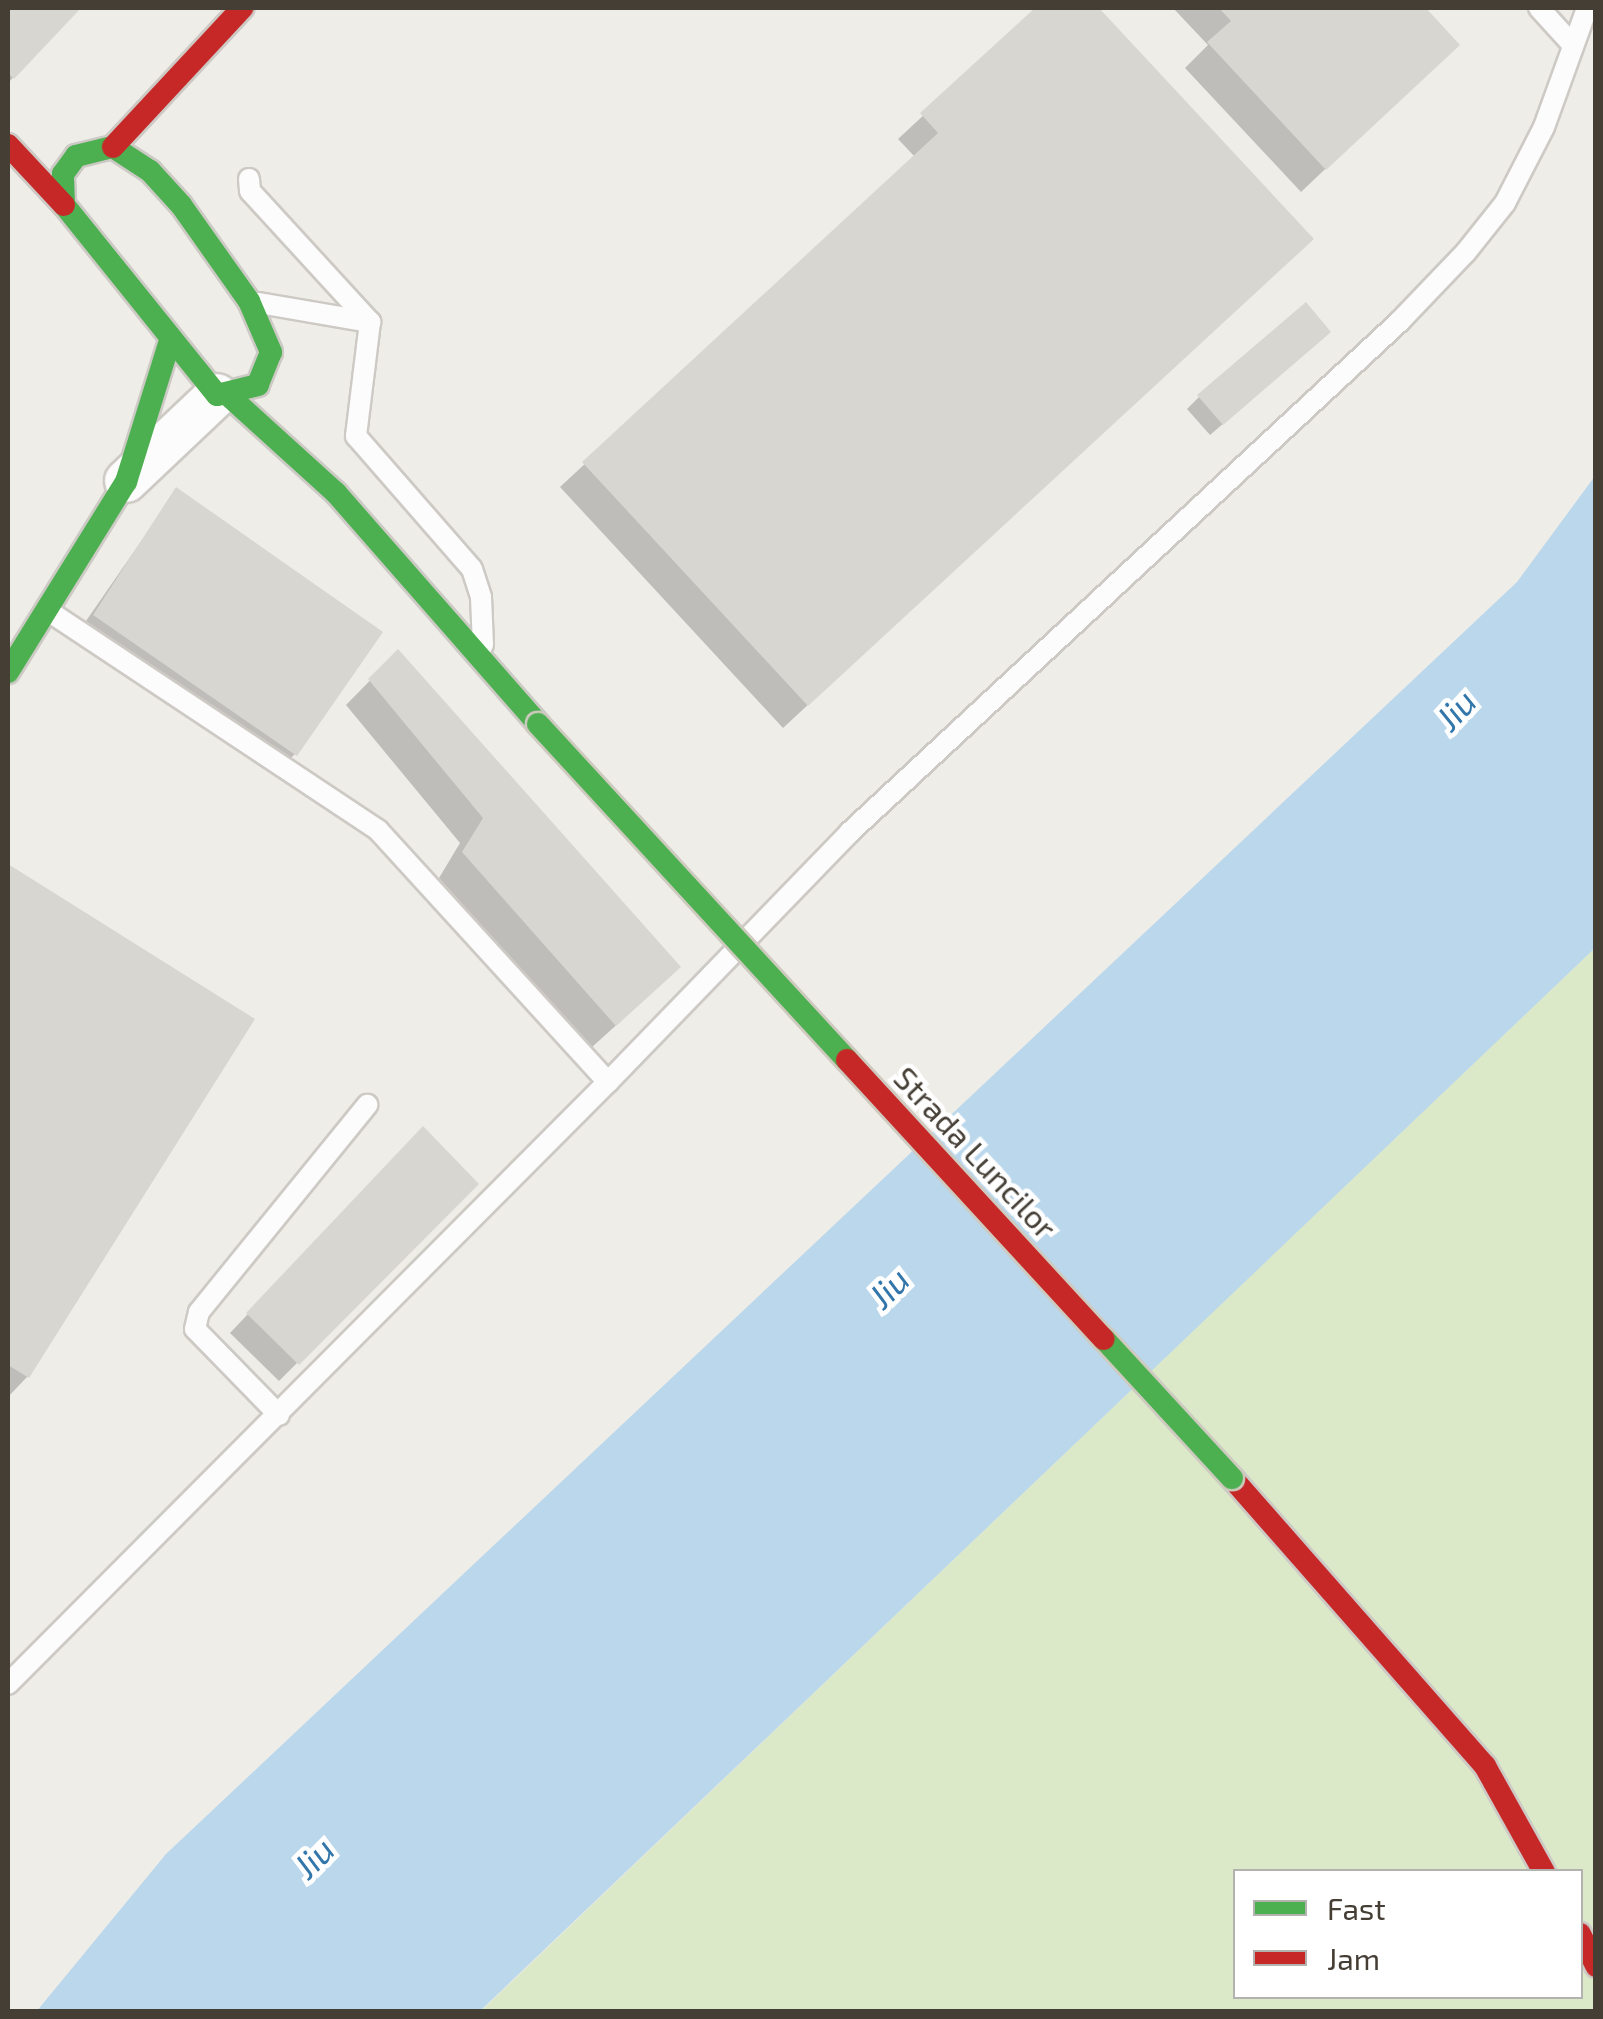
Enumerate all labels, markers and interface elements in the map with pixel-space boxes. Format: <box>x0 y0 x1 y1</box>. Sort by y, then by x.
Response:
water label: Jiu <box>1426 680 1484 738</box>
street label: Strada Luncilor <box>887 1058 1065 1246</box>
water label: Jiu <box>859 1258 917 1316</box>
water label: Jiu <box>284 1828 342 1886</box>
legend <box>1233 1869 1583 1999</box>
text: Fast <box>1327 1890 1386 1926</box>
text: Jam <box>1327 1940 1380 1976</box>

